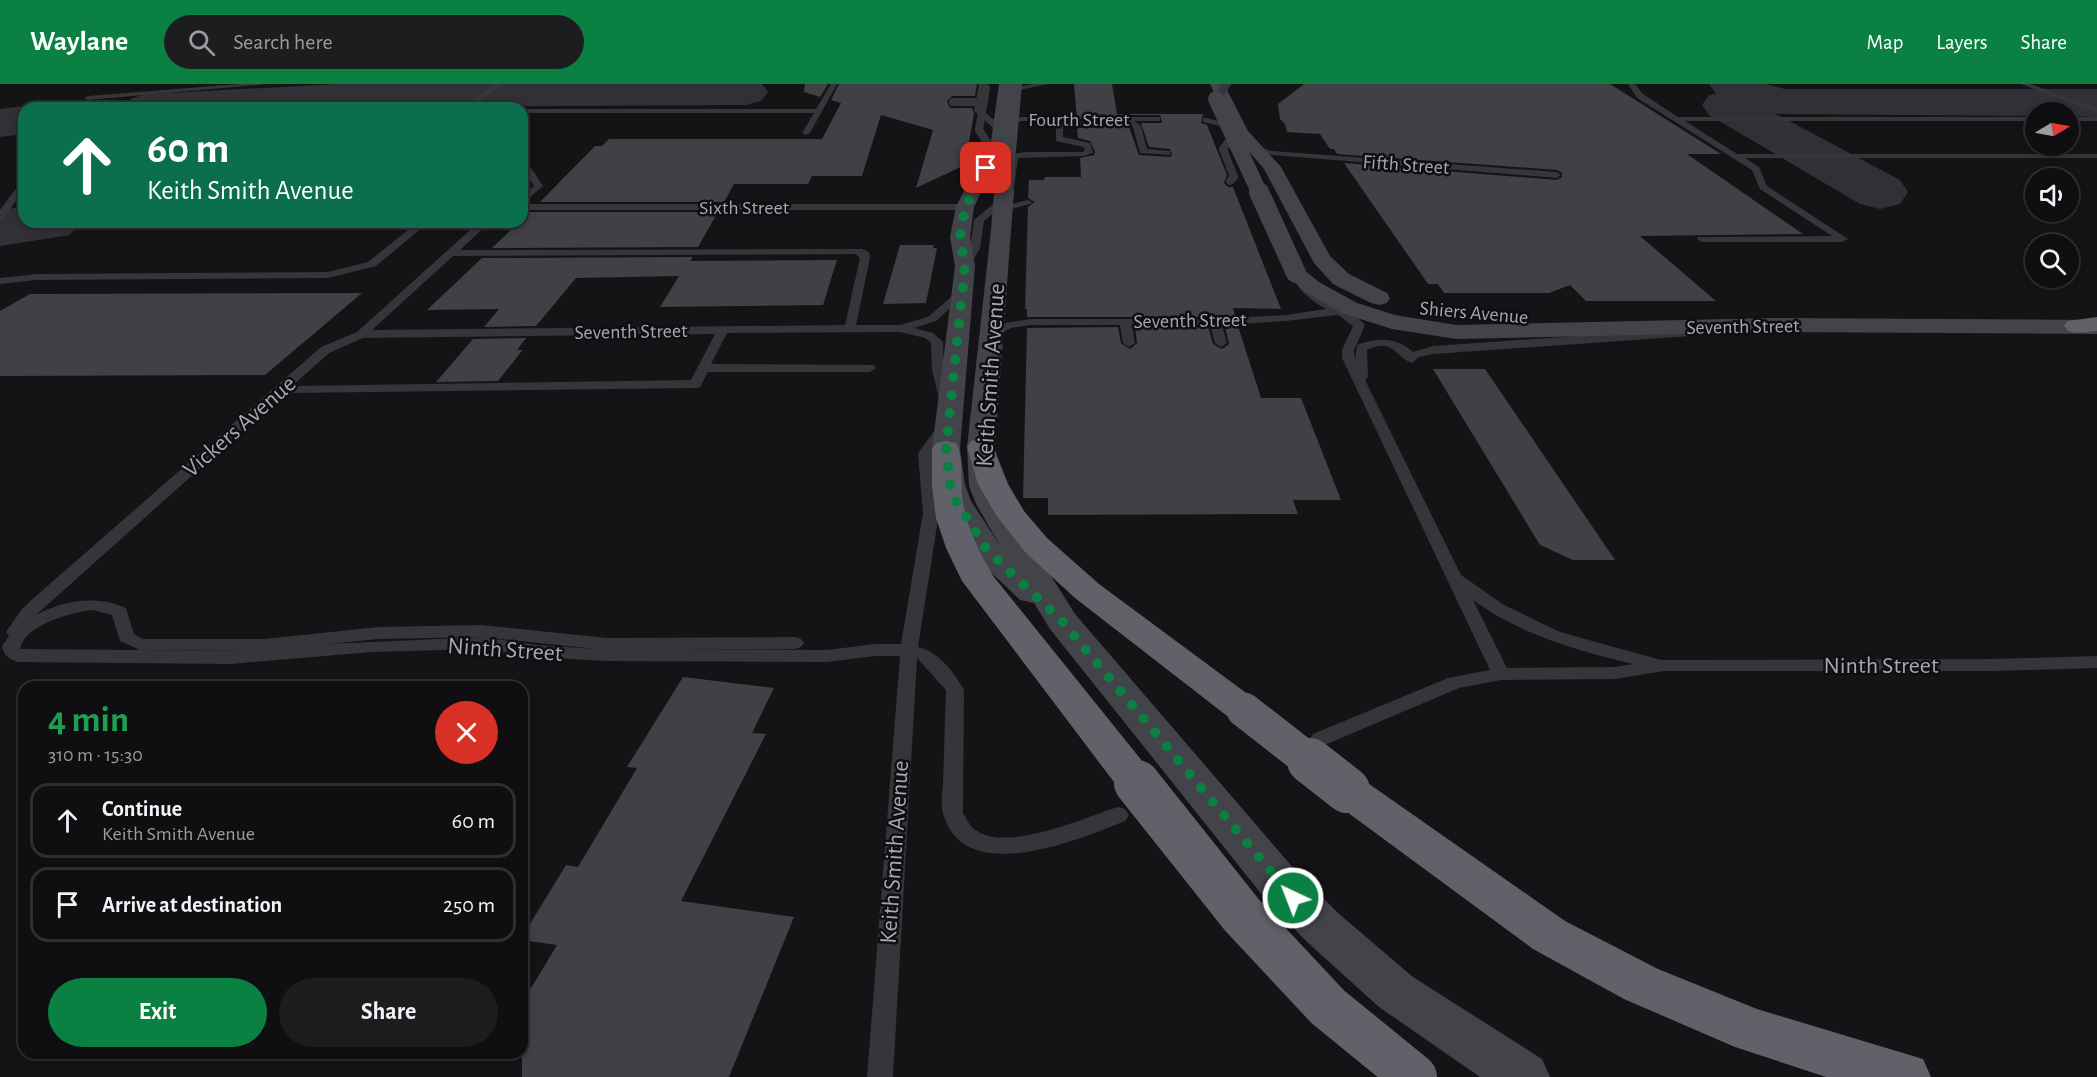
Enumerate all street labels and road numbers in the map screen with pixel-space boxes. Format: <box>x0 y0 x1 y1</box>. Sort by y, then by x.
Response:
street label: Fourth Street <box>1028 110 1130 130</box>
street label: Fifth Street <box>1362 152 1451 178</box>
street label: Sixth Street <box>699 198 790 218</box>
street label: Keith Smith Avenue <box>973 283 1009 468</box>
street label: Shiers Avenue <box>1419 298 1529 328</box>
street label: Seventh Street <box>1133 310 1247 332</box>
street label: Seventh Street <box>1686 316 1800 338</box>
street label: Seventh Street <box>574 321 688 343</box>
street label: Vickers Avenue <box>179 372 301 482</box>
street label: Ninth Street <box>447 634 564 666</box>
street label: Ninth Street <box>1823 654 1939 678</box>
street label: Keith Smith Avenue <box>877 760 913 945</box>

